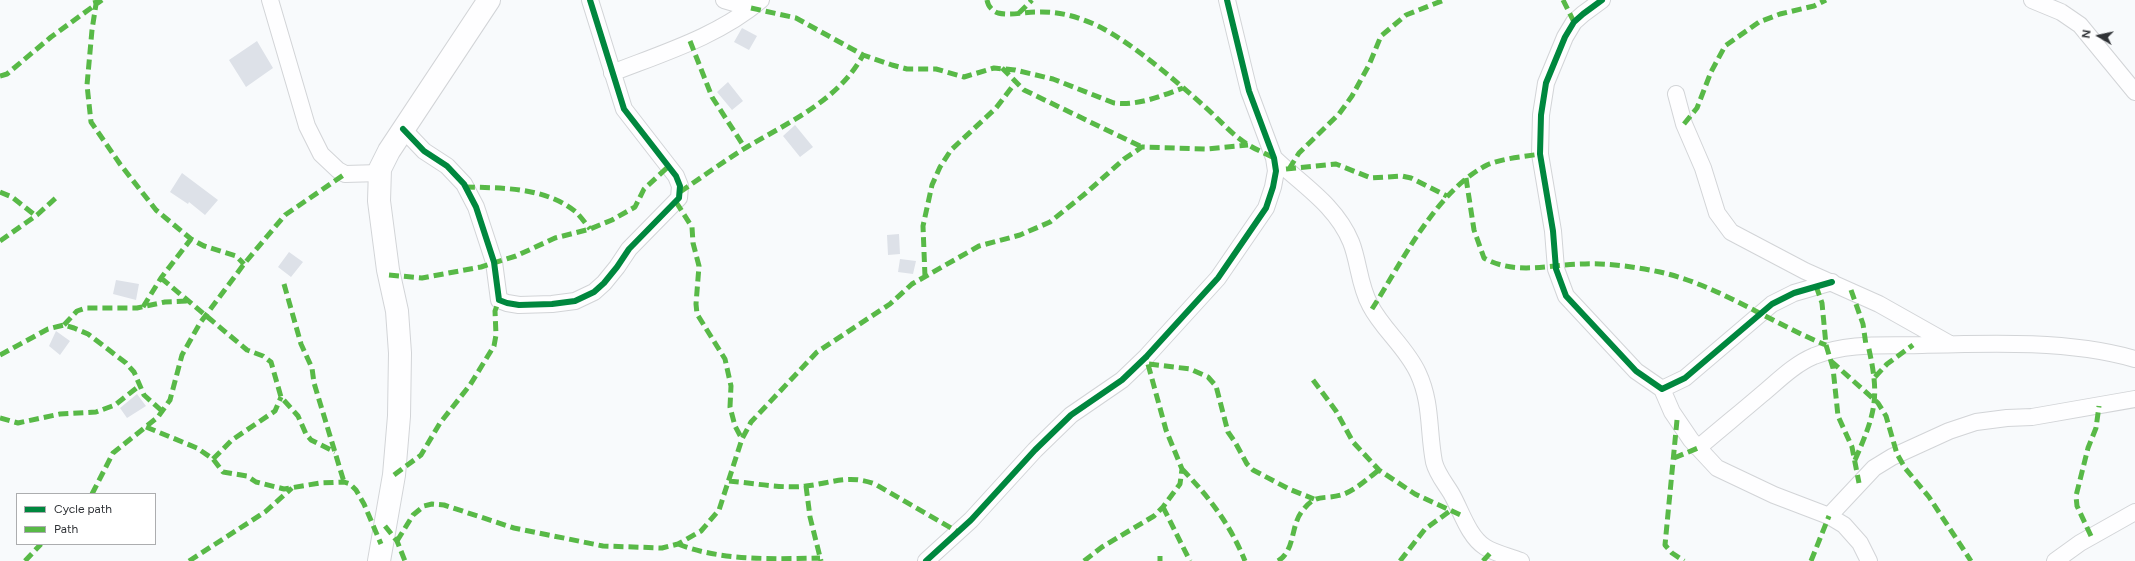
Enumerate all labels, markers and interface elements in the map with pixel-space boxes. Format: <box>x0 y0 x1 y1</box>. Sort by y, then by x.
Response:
north arrow <box>2079 16 2119 56</box>
text: N <box>2080 29 2094 39</box>
legend <box>16 493 156 545</box>
text: Cycle path <box>54 502 112 516</box>
text: Path <box>54 522 78 536</box>

